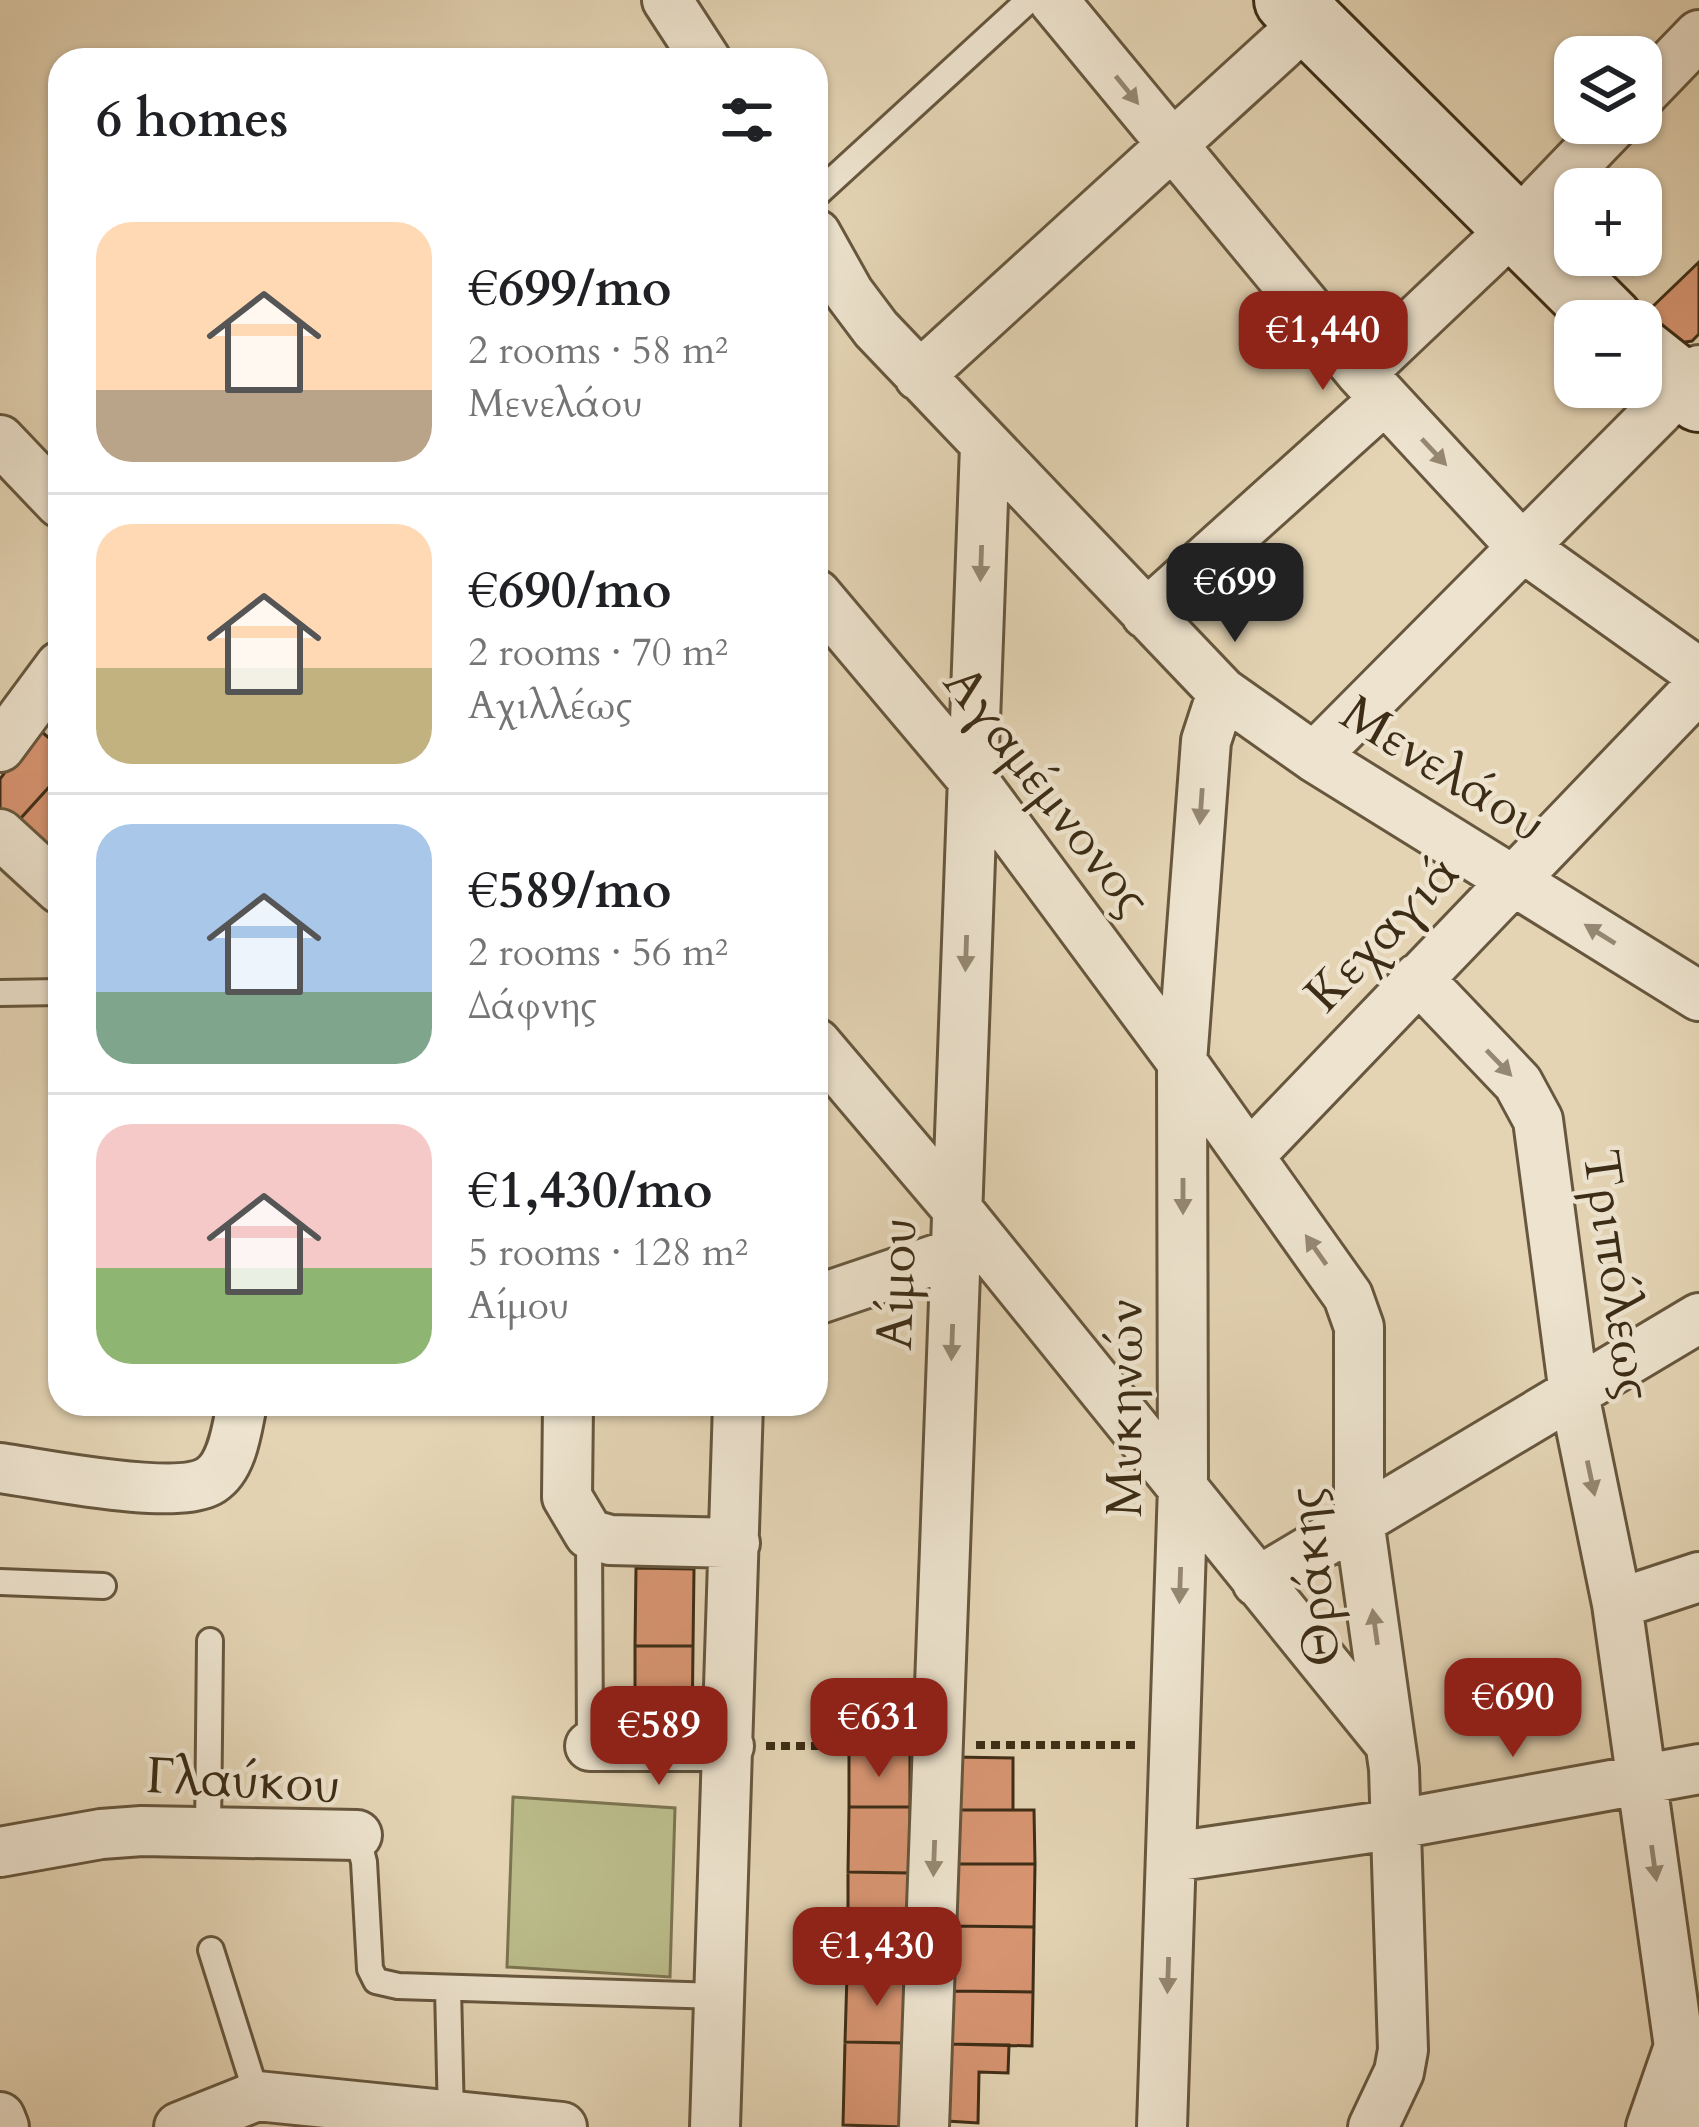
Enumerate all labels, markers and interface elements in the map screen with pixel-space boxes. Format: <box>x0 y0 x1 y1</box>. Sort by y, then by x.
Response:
map controls <box>1554 36 1662 408</box>
button: layers <box>1554 36 1662 144</box>
one-way arrow <box>1114 75 1140 106</box>
text: 6 homes <box>96 85 288 155</box>
icon: filters <box>714 87 780 153</box>
button: + <box>1554 168 1662 276</box>
text: €699/mo <box>468 254 671 324</box>
icon: home <box>192 270 336 414</box>
pin: €1,440 <box>1225 291 1421 393</box>
button: − <box>1554 300 1662 408</box>
text: €1,440 <box>1266 303 1380 356</box>
text: 2 rooms · 58 m² <box>468 324 728 377</box>
text: Μενελάου <box>468 377 643 430</box>
one-way arrow <box>1419 437 1447 466</box>
pin: €699 <box>1164 543 1306 645</box>
one-way arrow <box>971 545 990 583</box>
text: €699 <box>1193 555 1277 608</box>
text: €690/mo <box>468 556 671 626</box>
icon: home <box>192 572 336 716</box>
text: 2 rooms · 70 m² <box>468 626 728 679</box>
street label: Αγαμέμνονος <box>927 651 1167 931</box>
text: Αχιλλέως <box>468 679 632 732</box>
street label: Μενελάου <box>1328 679 1558 859</box>
one-way arrow <box>1192 788 1211 825</box>
street label: Κεχαγιά <box>1290 838 1476 1028</box>
text: €589/mo <box>468 856 671 926</box>
icon: home <box>192 872 336 1016</box>
one-way arrow <box>1583 924 1616 946</box>
text: 2 rooms · 56 m² <box>468 926 728 979</box>
one-way arrow <box>957 935 976 973</box>
text: Δάφνης <box>468 979 597 1032</box>
one-way arrow <box>1484 1048 1512 1077</box>
street label: Τριπόλεως <box>1565 1145 1669 1405</box>
text: €1,430/mo <box>468 1156 713 1226</box>
icon: home <box>192 1172 336 1316</box>
one-way arrow <box>1173 1178 1193 1216</box>
street label: Αίμου <box>860 1217 934 1351</box>
text: 5 rooms · 128 m² <box>468 1226 748 1279</box>
one-way arrow <box>1305 1234 1328 1266</box>
text: Αίμου <box>468 1279 569 1332</box>
street label: Μυκηνών <box>1090 1299 1160 1517</box>
one-way arrow <box>943 1324 962 1362</box>
one-way arrow <box>1582 1460 1601 1497</box>
street label: Θράκης <box>1270 1484 1358 1670</box>
one-way arrow <box>1170 1567 1189 1605</box>
one-way arrow <box>1365 1608 1384 1646</box>
pin: €690 <box>1442 1658 1584 1760</box>
text: €690 <box>1471 1670 1555 1723</box>
pin: €631 <box>808 1678 950 1780</box>
pin: €589 <box>588 1686 730 1788</box>
text: €631 <box>837 1690 921 1743</box>
text: €589 <box>617 1698 701 1751</box>
street label: Γλαύκου <box>144 1741 342 1821</box>
one-way arrow <box>924 1840 943 1878</box>
one-way arrow <box>1645 1845 1664 1882</box>
pin: €1,430 <box>779 1907 975 2009</box>
text: €1,430 <box>820 1919 934 1972</box>
one-way arrow <box>1158 1957 1177 1995</box>

